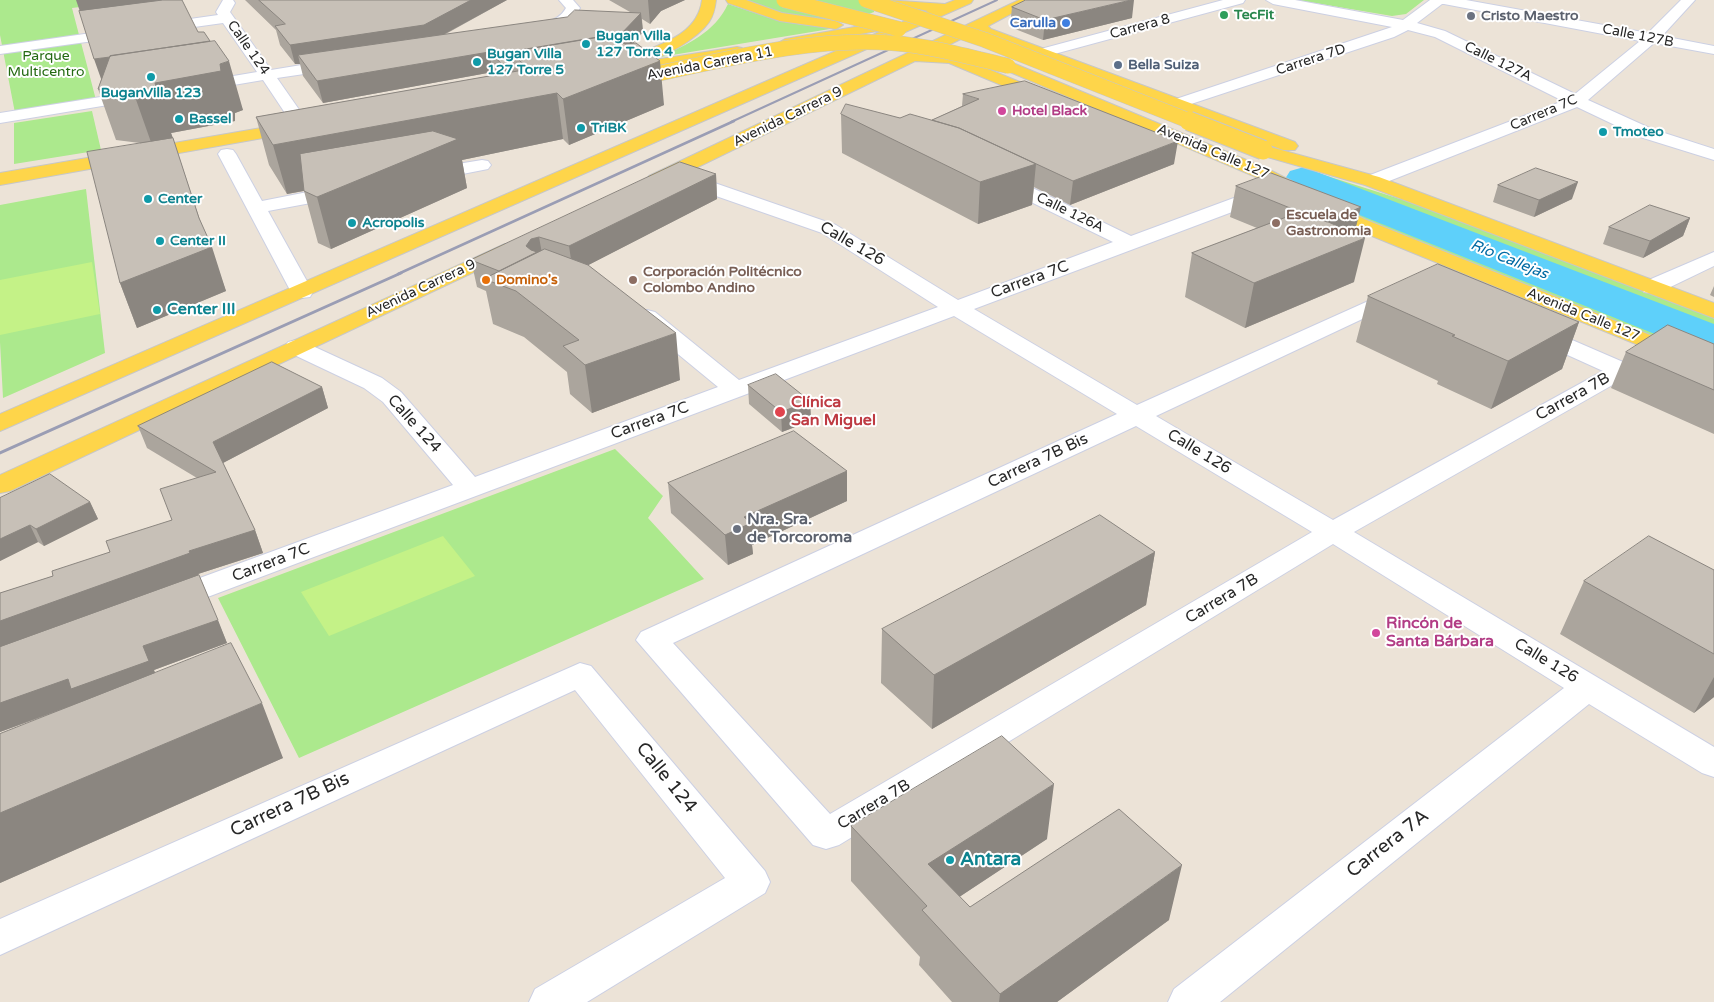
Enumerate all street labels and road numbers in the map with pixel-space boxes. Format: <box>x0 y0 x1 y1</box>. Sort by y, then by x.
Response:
street label: Carrera 8 <box>1108 11 1172 43</box>
street label: Calle 124 <box>223 18 273 78</box>
street label: Calle 127B <box>1601 21 1675 51</box>
street label: Calle 127A <box>1462 38 1534 86</box>
street label: Carrera 7D <box>1274 41 1348 79</box>
street label: Avenida Carrera 11 <box>646 44 774 84</box>
street label: Avenida Carrera 9 <box>731 83 845 151</box>
street label: Carrera 7C <box>1508 91 1580 135</box>
street label: Avenida Calle 127 <box>1154 121 1272 183</box>
street label: Calle 126A <box>1034 189 1106 237</box>
street label: Calle 126 <box>816 218 888 270</box>
street label: Avenida Carrera 9 <box>363 256 479 322</box>
street label: Carrera 7C <box>988 257 1072 303</box>
street label: Avenida Calle 127 <box>1524 285 1642 345</box>
street label: Carrera 7B <box>1533 369 1613 425</box>
street label: Calle 124 <box>383 391 445 457</box>
street label: Carrera 7C <box>608 398 692 444</box>
street label: Calle 126 <box>1163 425 1235 479</box>
street label: Carrera 7B Bis <box>985 429 1091 493</box>
street label: Carrera 7C <box>229 539 313 587</box>
street label: Carrera 7B <box>1182 570 1262 628</box>
street label: Calle 126 <box>1510 634 1582 688</box>
street label: Calle 124 <box>630 738 702 818</box>
street label: Carrera 7B Bis <box>227 767 353 843</box>
street label: Carrera 7B <box>834 776 914 834</box>
street label: Carrera 7A <box>1342 805 1434 883</box>

